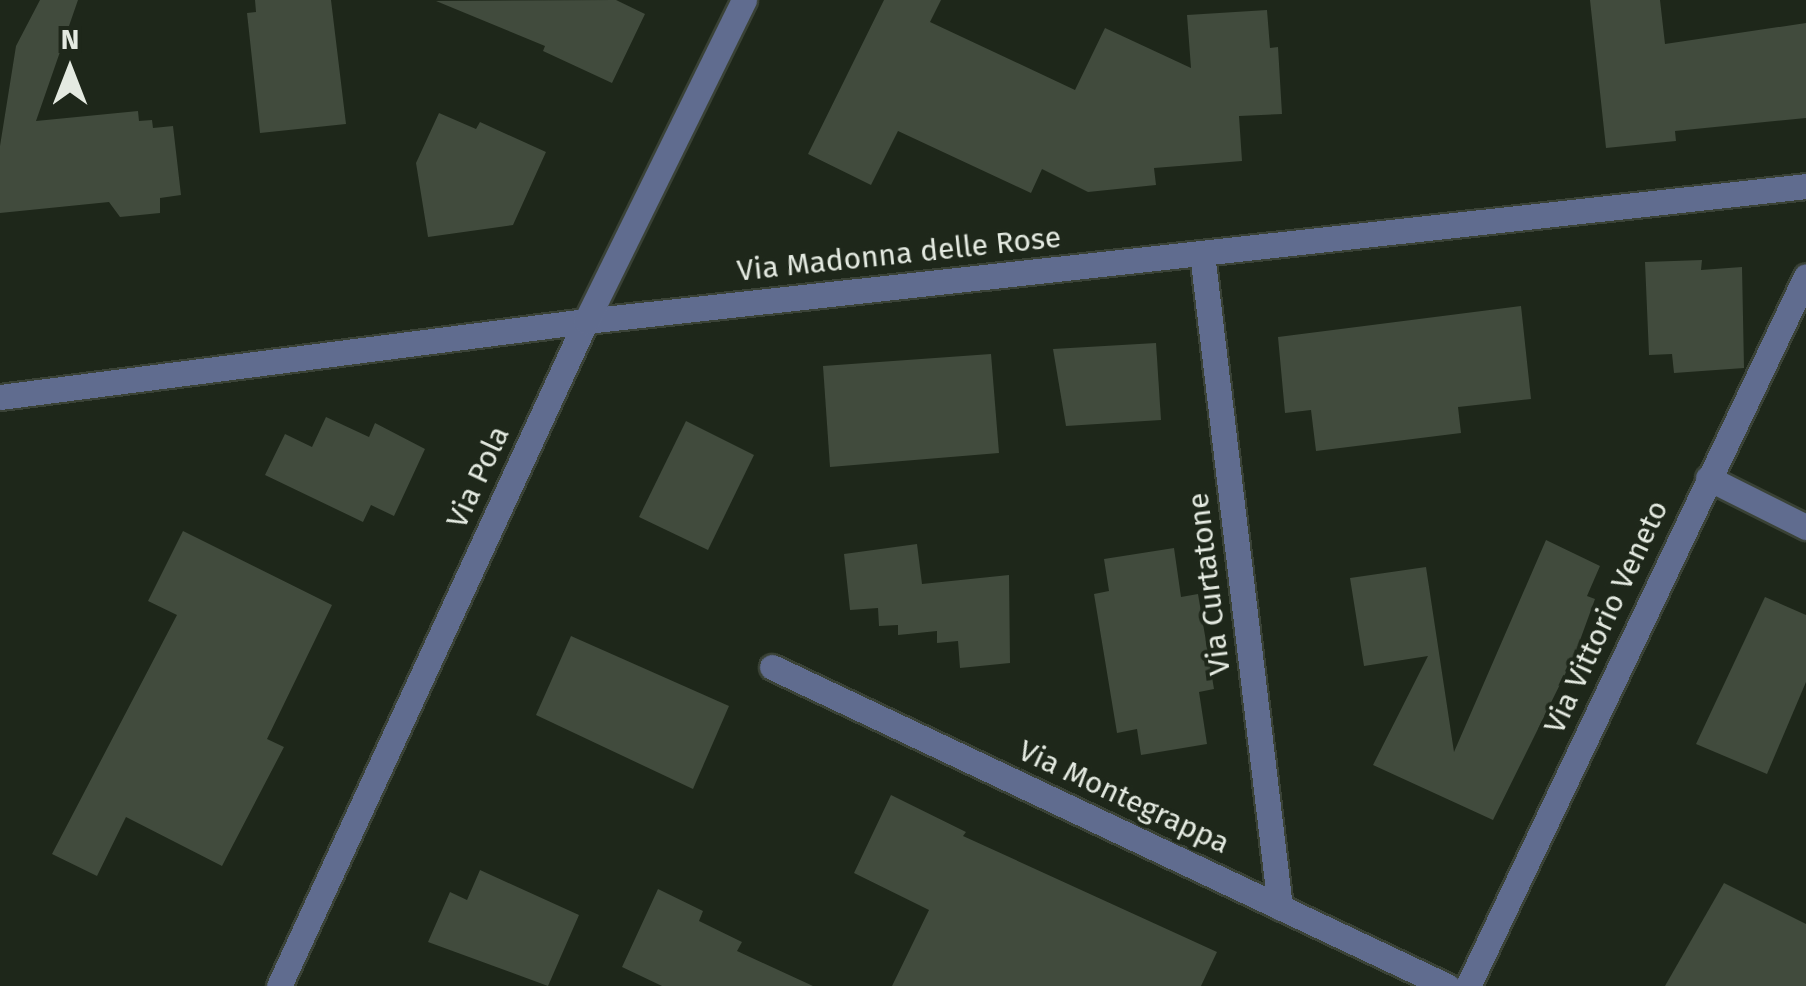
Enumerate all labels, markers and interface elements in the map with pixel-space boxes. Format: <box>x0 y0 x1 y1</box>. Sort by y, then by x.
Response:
north arrow <box>20 20 120 120</box>
text: N <box>61 23 79 56</box>
street label: Via Madonna delle Rose <box>735 219 1063 289</box>
street label: Via Pola <box>439 420 517 534</box>
street label: Via Curtatone <box>1180 491 1238 677</box>
street label: Via Vittorio Veneto <box>1536 495 1676 739</box>
street label: Via Montegrappa <box>1013 732 1235 862</box>

